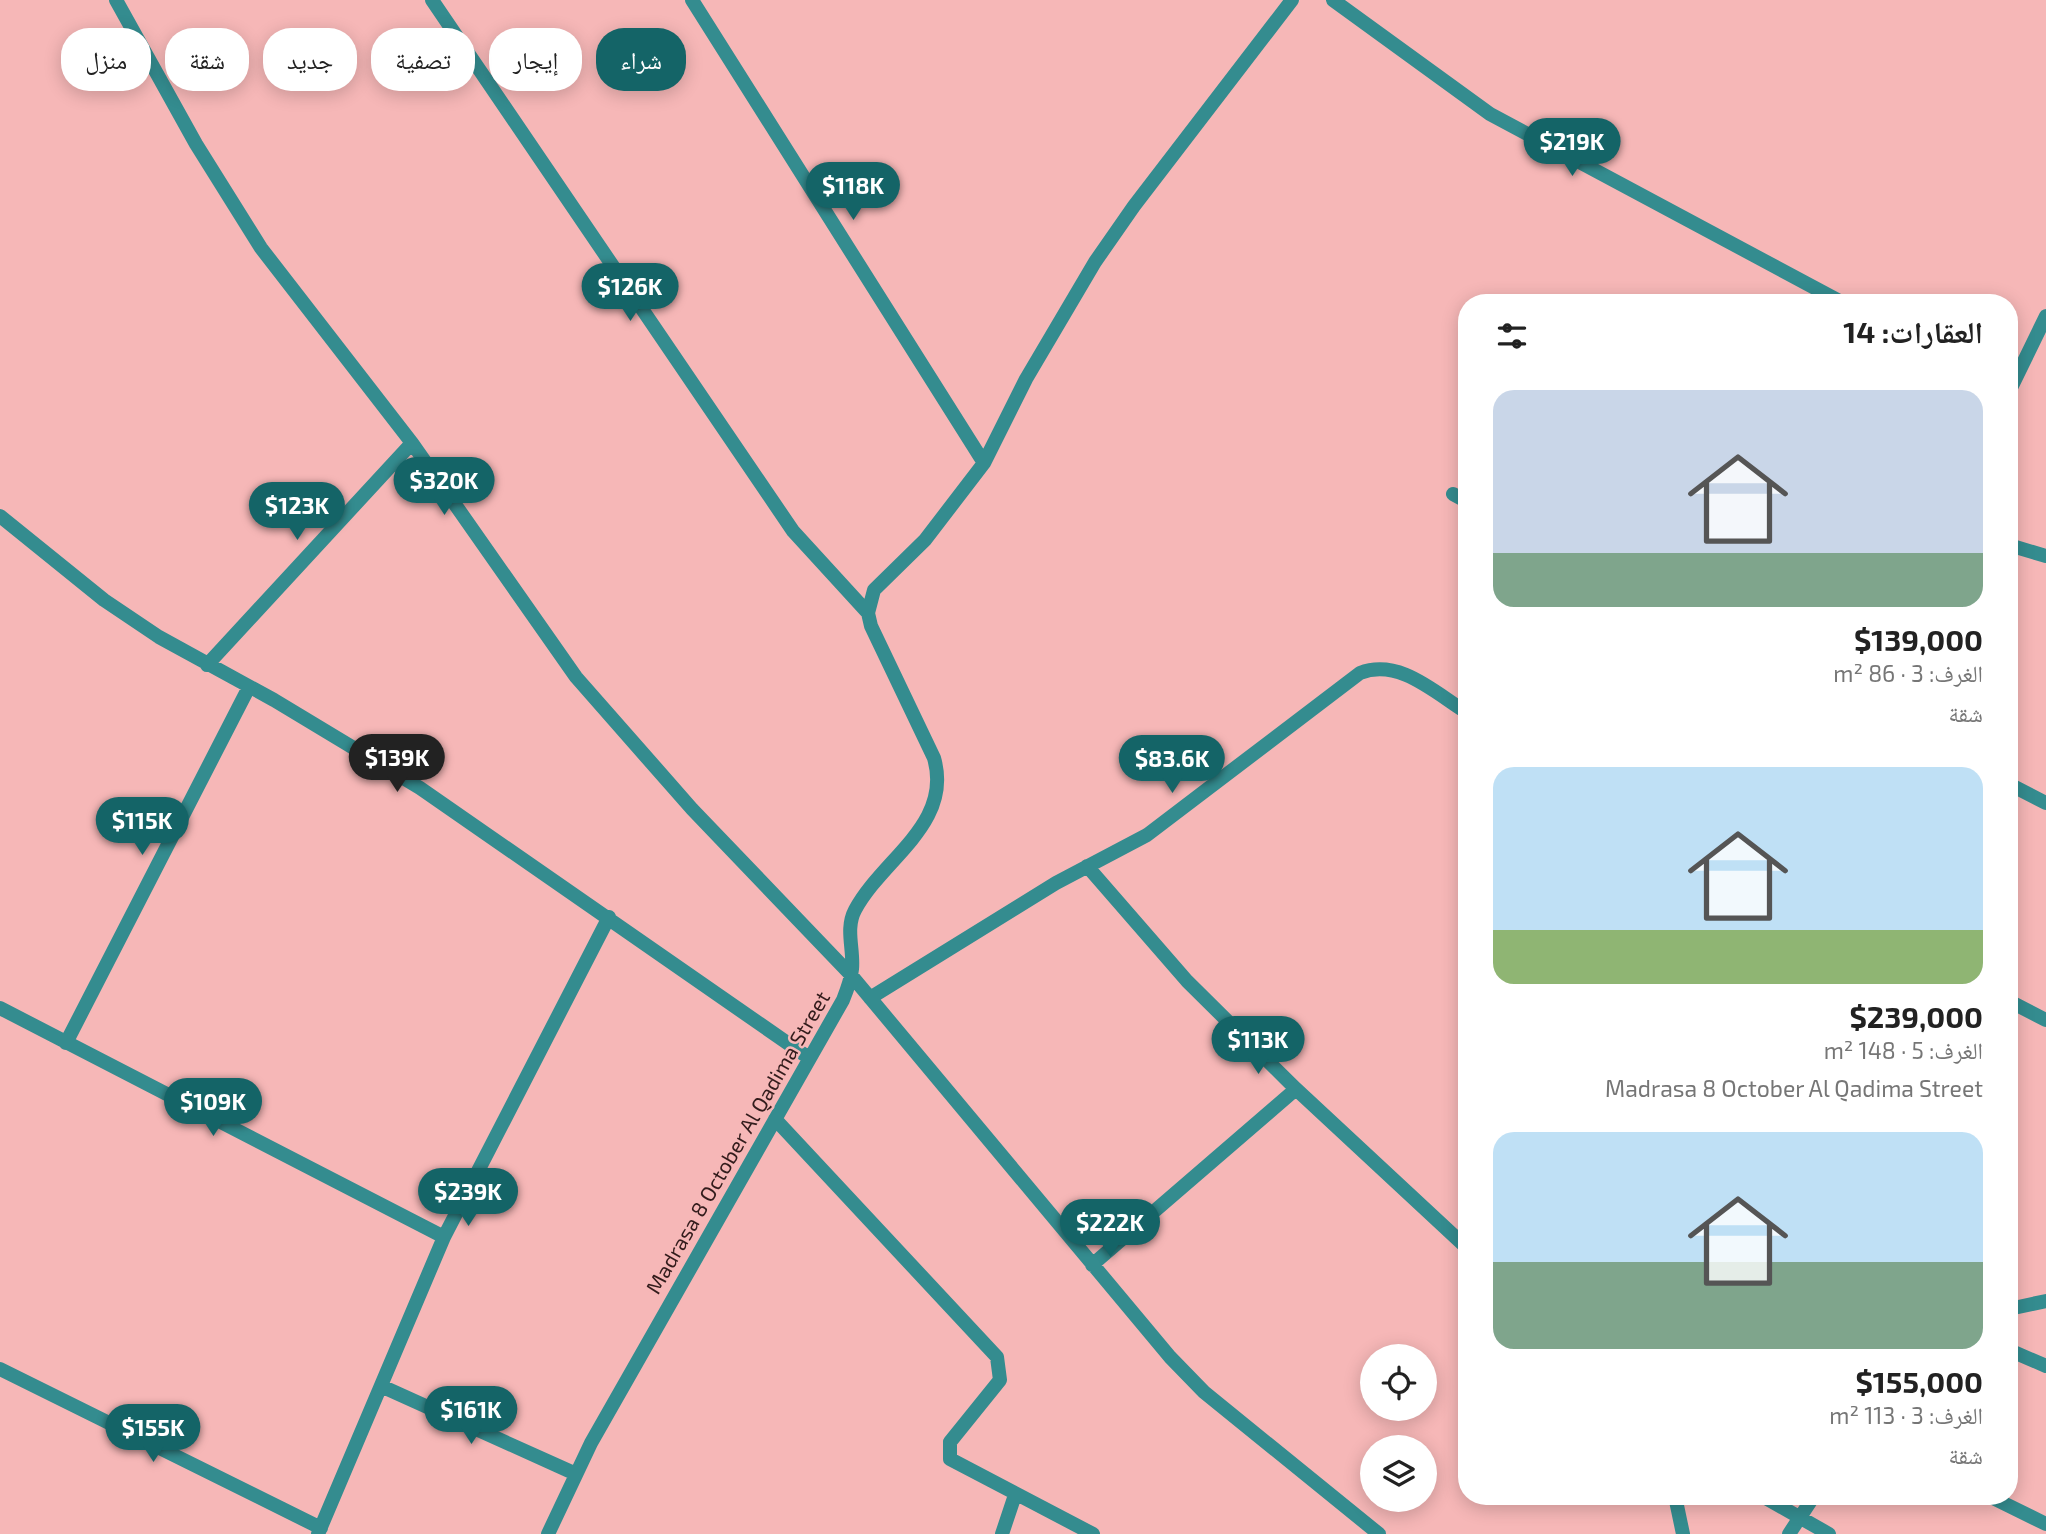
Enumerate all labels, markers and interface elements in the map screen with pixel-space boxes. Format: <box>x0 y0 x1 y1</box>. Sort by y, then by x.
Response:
chip: منزل <box>61 28 151 91</box>
chip: شقة <box>165 28 249 91</box>
chip: جديد <box>263 28 357 91</box>
chip: تصفية <box>371 28 475 91</box>
chip: إيجار <box>489 28 582 91</box>
chip: شراء <box>596 28 686 91</box>
pin: $219K <box>1523 118 1621 178</box>
text: $219K <box>1540 127 1604 155</box>
pin: $118K <box>804 162 902 222</box>
text: $118K <box>822 171 884 199</box>
pin: $126K <box>581 264 679 323</box>
text: $126K <box>598 272 662 300</box>
text: العقارات: 14 <box>1843 313 1983 349</box>
icon: filters <box>1493 317 1531 355</box>
icon: home <box>1675 436 1801 562</box>
pin: $320K <box>395 458 493 517</box>
text: $320K <box>410 466 478 494</box>
pin: $123K <box>248 482 346 542</box>
text: $123K <box>265 491 329 519</box>
text: $139,000 <box>1854 621 1983 657</box>
text: الغرف: 3 · 86 m² <box>1833 659 1983 687</box>
text: شقة <box>1949 699 1983 727</box>
pin: $139K <box>348 734 446 794</box>
pin: $83.6K <box>1115 736 1229 795</box>
text: $139K <box>365 743 429 771</box>
text: $83.6K <box>1135 744 1209 772</box>
pin: $115K <box>93 798 191 857</box>
text: $115K <box>112 806 172 834</box>
icon: home <box>1675 813 1801 939</box>
street label: Madrasa 8 October Al Qadima Street <box>640 986 835 1298</box>
text: $239,000 <box>1849 998 1983 1034</box>
pin: $113K <box>1209 1016 1307 1076</box>
text: $113K <box>1228 1025 1288 1053</box>
text: الغرف: 5 · 148 m² <box>1824 1036 1983 1064</box>
text: Madrasa 8 October Al Qadima Street <box>1605 1074 1983 1102</box>
pin: $109K <box>164 1078 262 1138</box>
text: $109K <box>180 1087 246 1115</box>
pin: $239K <box>419 1168 517 1228</box>
text: $239K <box>434 1177 502 1205</box>
icon: home <box>1675 1178 1801 1304</box>
pin: $222K <box>1061 1200 1159 1259</box>
text: $222K <box>1076 1208 1144 1236</box>
map controls <box>1360 1344 1437 1512</box>
button: locate <box>1360 1344 1437 1421</box>
text: $155,000 <box>1855 1363 1983 1399</box>
pin: $161K <box>422 1386 520 1446</box>
text: $161K <box>440 1395 502 1423</box>
text: الغرف: 3 · 113 m² <box>1829 1401 1983 1429</box>
pin: $155K <box>104 1404 202 1464</box>
text: $155K <box>121 1413 185 1441</box>
button: layers <box>1360 1435 1437 1512</box>
text: شقة <box>1949 1441 1983 1469</box>

